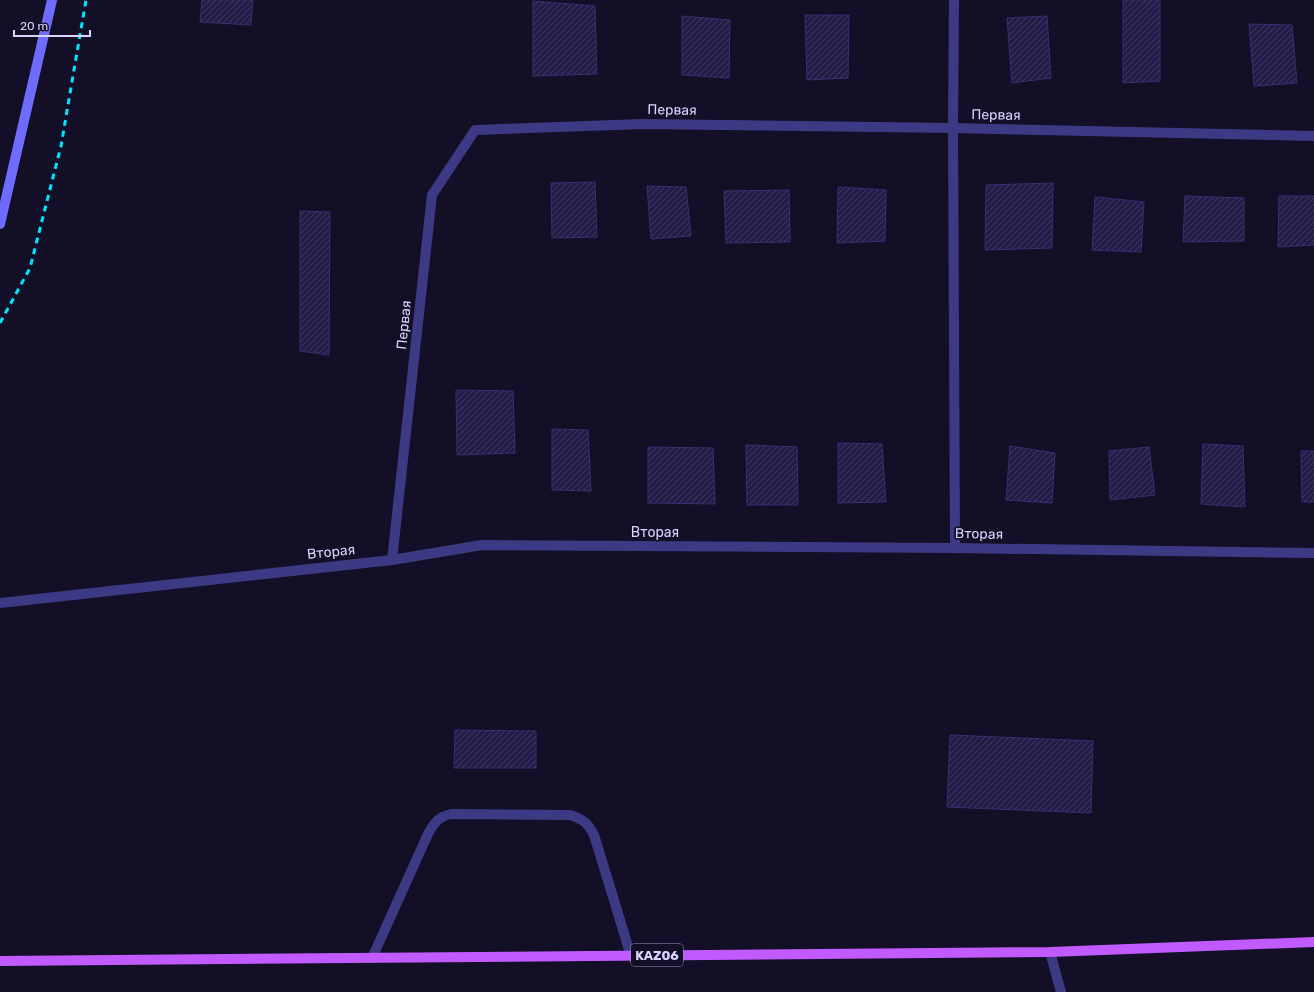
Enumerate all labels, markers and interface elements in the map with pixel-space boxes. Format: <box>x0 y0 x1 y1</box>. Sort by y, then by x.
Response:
scale bar <box>14 12 90 38</box>
text: 20 m <box>20 19 48 33</box>
street label: Первая <box>647 101 697 119</box>
street label: Первая <box>971 106 1021 124</box>
street label: Первая <box>393 300 415 350</box>
street label: Вторая <box>631 524 679 541</box>
street label: Вторая <box>955 525 1003 543</box>
street label: Вторая <box>306 541 356 563</box>
road number: KАZ06 <box>631 944 683 966</box>

